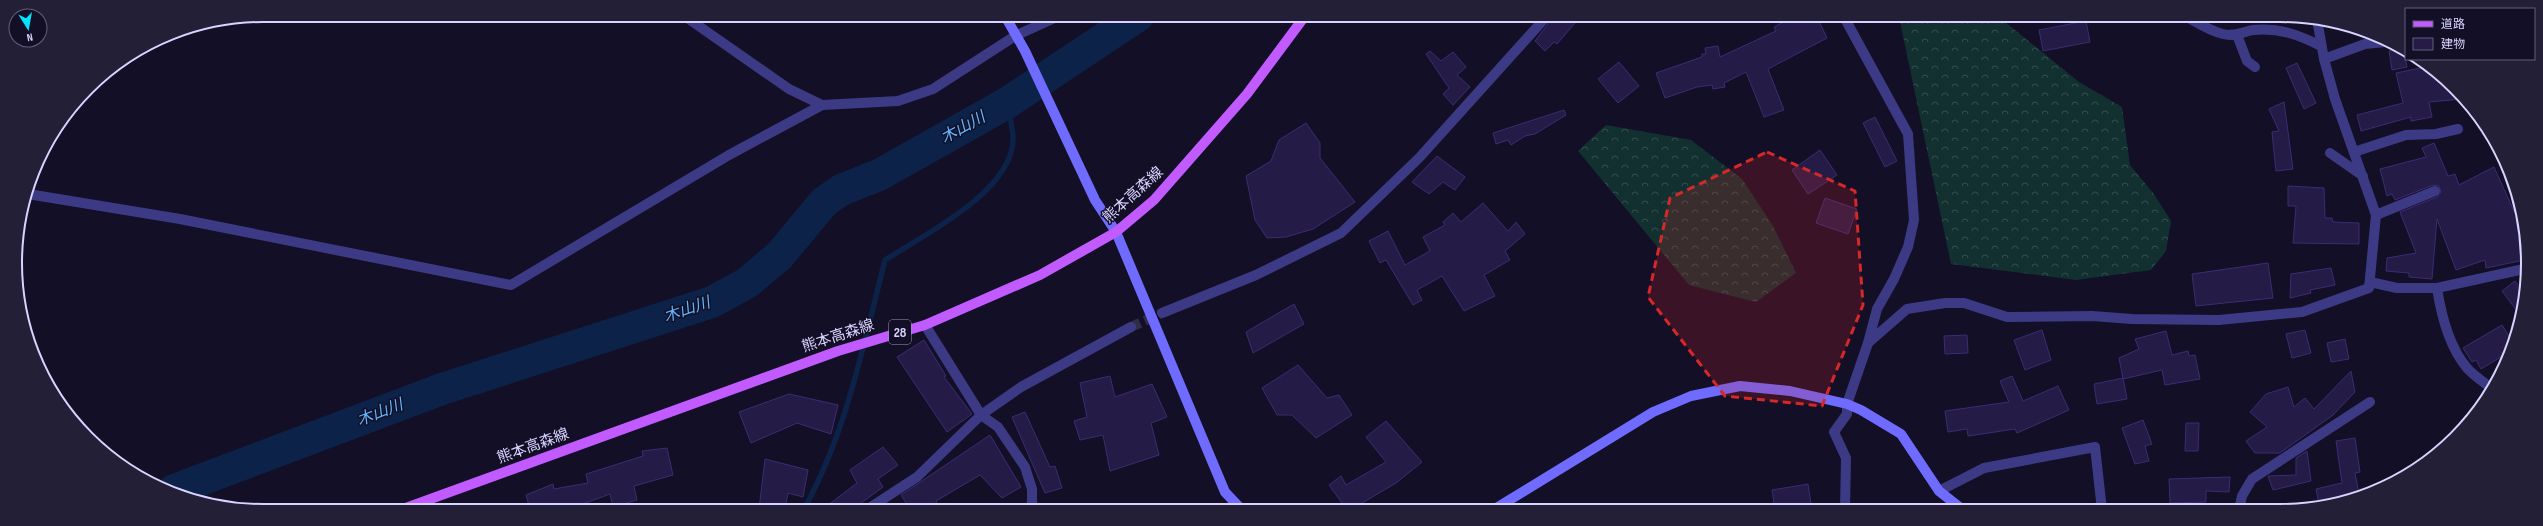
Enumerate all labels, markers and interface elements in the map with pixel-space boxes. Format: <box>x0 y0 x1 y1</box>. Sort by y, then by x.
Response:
north arrow <box>8 8 48 48</box>
legend <box>2405 8 2535 60</box>
text: 道路 <box>2441 17 2465 32</box>
text: N <box>26 30 34 44</box>
text: 建物 <box>2441 37 2465 52</box>
water label: 木山川 <box>937 107 990 148</box>
street label: 熊本高森線 <box>1099 163 1167 227</box>
water label: 木山川 <box>661 293 715 327</box>
street label: 熊本高森線 <box>799 315 877 357</box>
road number: 28 <box>889 320 911 344</box>
water label: 木山川 <box>354 395 408 430</box>
street label: 熊本高森線 <box>495 424 571 468</box>

